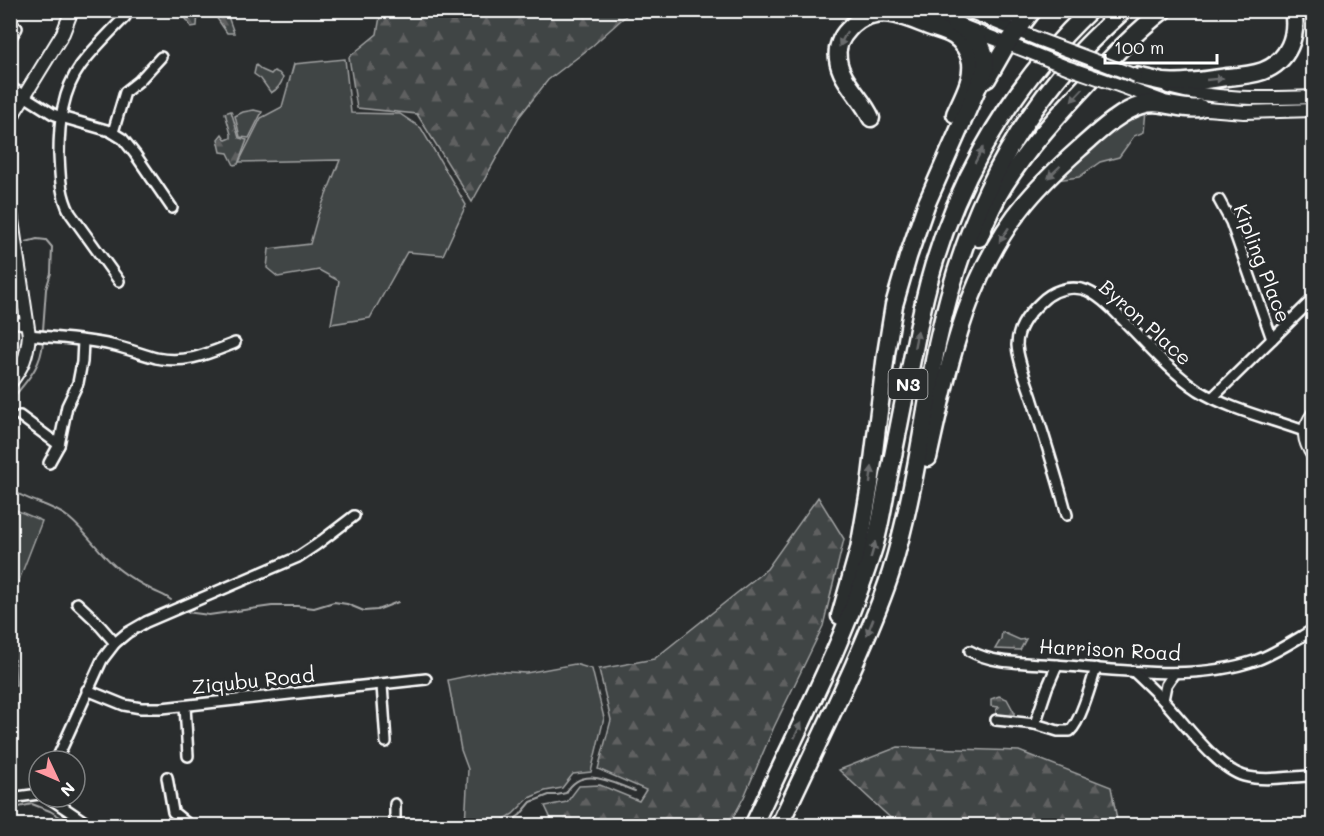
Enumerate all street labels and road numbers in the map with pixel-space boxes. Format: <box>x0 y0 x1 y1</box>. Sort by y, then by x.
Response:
street label: Kipling Place <box>1229 200 1297 326</box>
street label: Byron Place <box>1094 273 1198 371</box>
road number: N3 <box>888 369 928 399</box>
street label: Harrison Road <box>1039 632 1181 666</box>
street label: Ziqubu Road <box>190 661 316 699</box>

